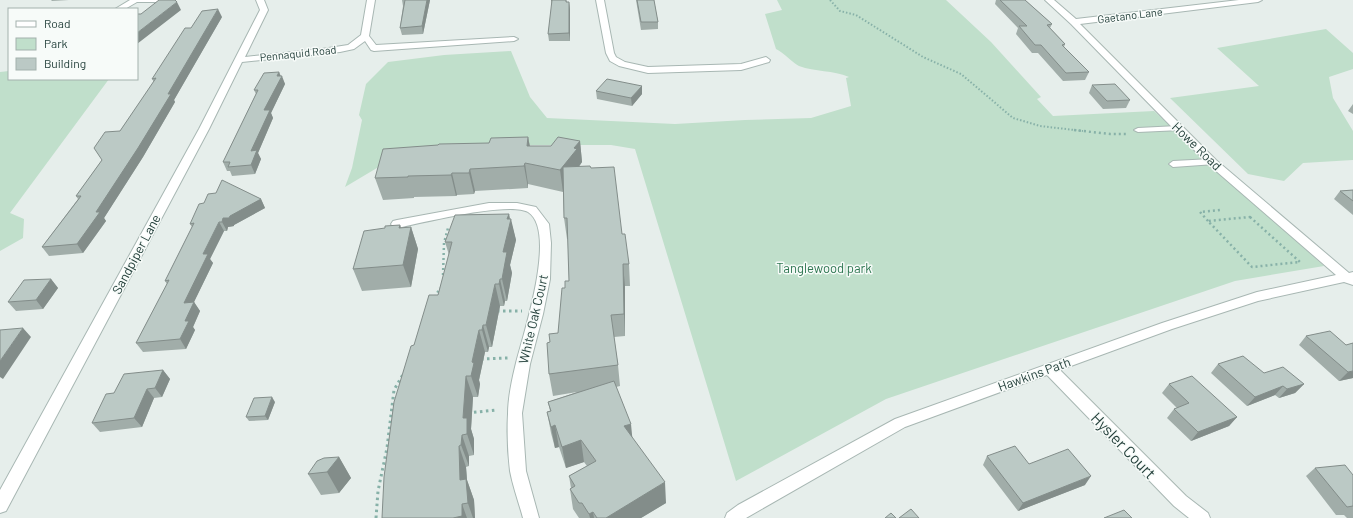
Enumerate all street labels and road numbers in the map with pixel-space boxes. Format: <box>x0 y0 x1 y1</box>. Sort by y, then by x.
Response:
street label: Gaetano Lane <box>1097 5 1163 25</box>
street label: Pennaquid Road <box>259 43 337 63</box>
street label: Howe Road <box>1169 118 1225 174</box>
street label: Sandpiper Lane <box>108 211 164 297</box>
street label: White Oak Court <box>515 273 551 365</box>
street label: Hawkins Path <box>995 353 1073 395</box>
street label: Hysler Court <box>1088 408 1160 482</box>

